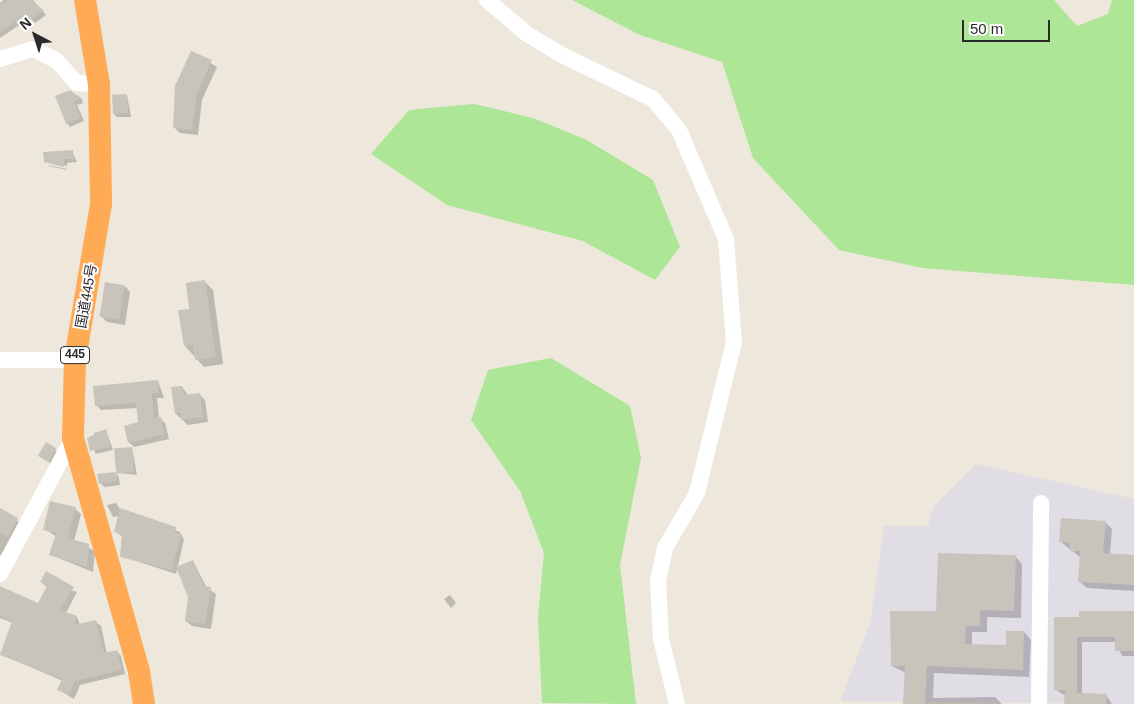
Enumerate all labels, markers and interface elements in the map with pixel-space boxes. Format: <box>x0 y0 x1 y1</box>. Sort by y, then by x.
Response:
north arrow <box>10 10 60 60</box>
scale bar <box>964 10 1052 42</box>
text: N <box>16 14 34 33</box>
text: 50 m <box>970 20 1003 37</box>
street label: 国道445号 <box>72 262 100 330</box>
road number: 445 <box>59 346 91 364</box>

